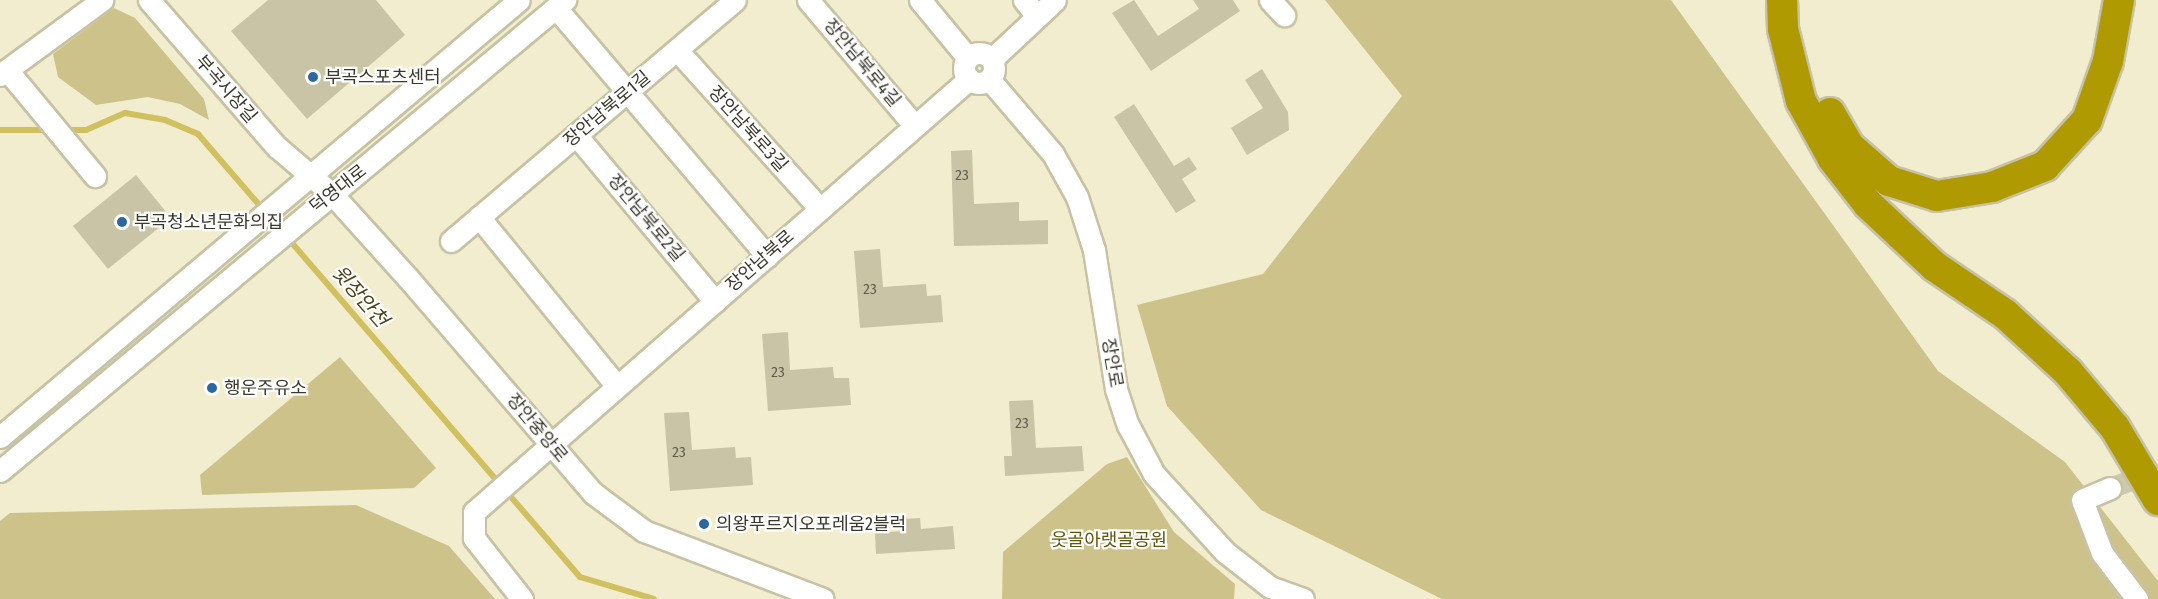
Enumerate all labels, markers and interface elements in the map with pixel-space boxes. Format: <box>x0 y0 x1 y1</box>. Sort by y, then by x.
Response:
street label: 장안남북로4길 <box>819 15 905 111</box>
street label: 부곡시장길 <box>191 51 261 127</box>
place label: 부곡스포츠센터 <box>325 66 441 88</box>
street label: 장안남북로1길 <box>559 67 655 151</box>
marker: 부곡스포츠센터 <box>306 70 320 84</box>
street label: 장안남북로3길 <box>704 82 792 176</box>
street label: 덕영대로 <box>305 160 371 218</box>
house number: 23 <box>955 167 969 185</box>
street label: 장안남북로2길 <box>603 170 689 266</box>
place label: 부곡청소년문화의집 <box>134 211 283 233</box>
marker: 부곡청소년문화의집 <box>115 215 129 229</box>
street label: 장안남북로 <box>722 226 798 296</box>
water label: 윗장안천 <box>327 260 393 332</box>
house number: 23 <box>863 281 877 299</box>
street label: 장안로 <box>1097 337 1127 389</box>
house number: 23 <box>771 364 785 382</box>
place label: 행운주유소 <box>224 377 307 399</box>
marker: 행운주유소 <box>205 381 219 395</box>
street label: 장안중앙로 <box>502 389 572 467</box>
house number: 23 <box>1015 415 1029 433</box>
house number: 23 <box>672 444 686 462</box>
place label: 의왕푸르지오포레움2블럭 <box>716 513 906 535</box>
marker: 의왕푸르지오포레움2블럭 <box>697 517 711 531</box>
park label: 웃골아랫골공원 <box>1051 529 1167 551</box>

